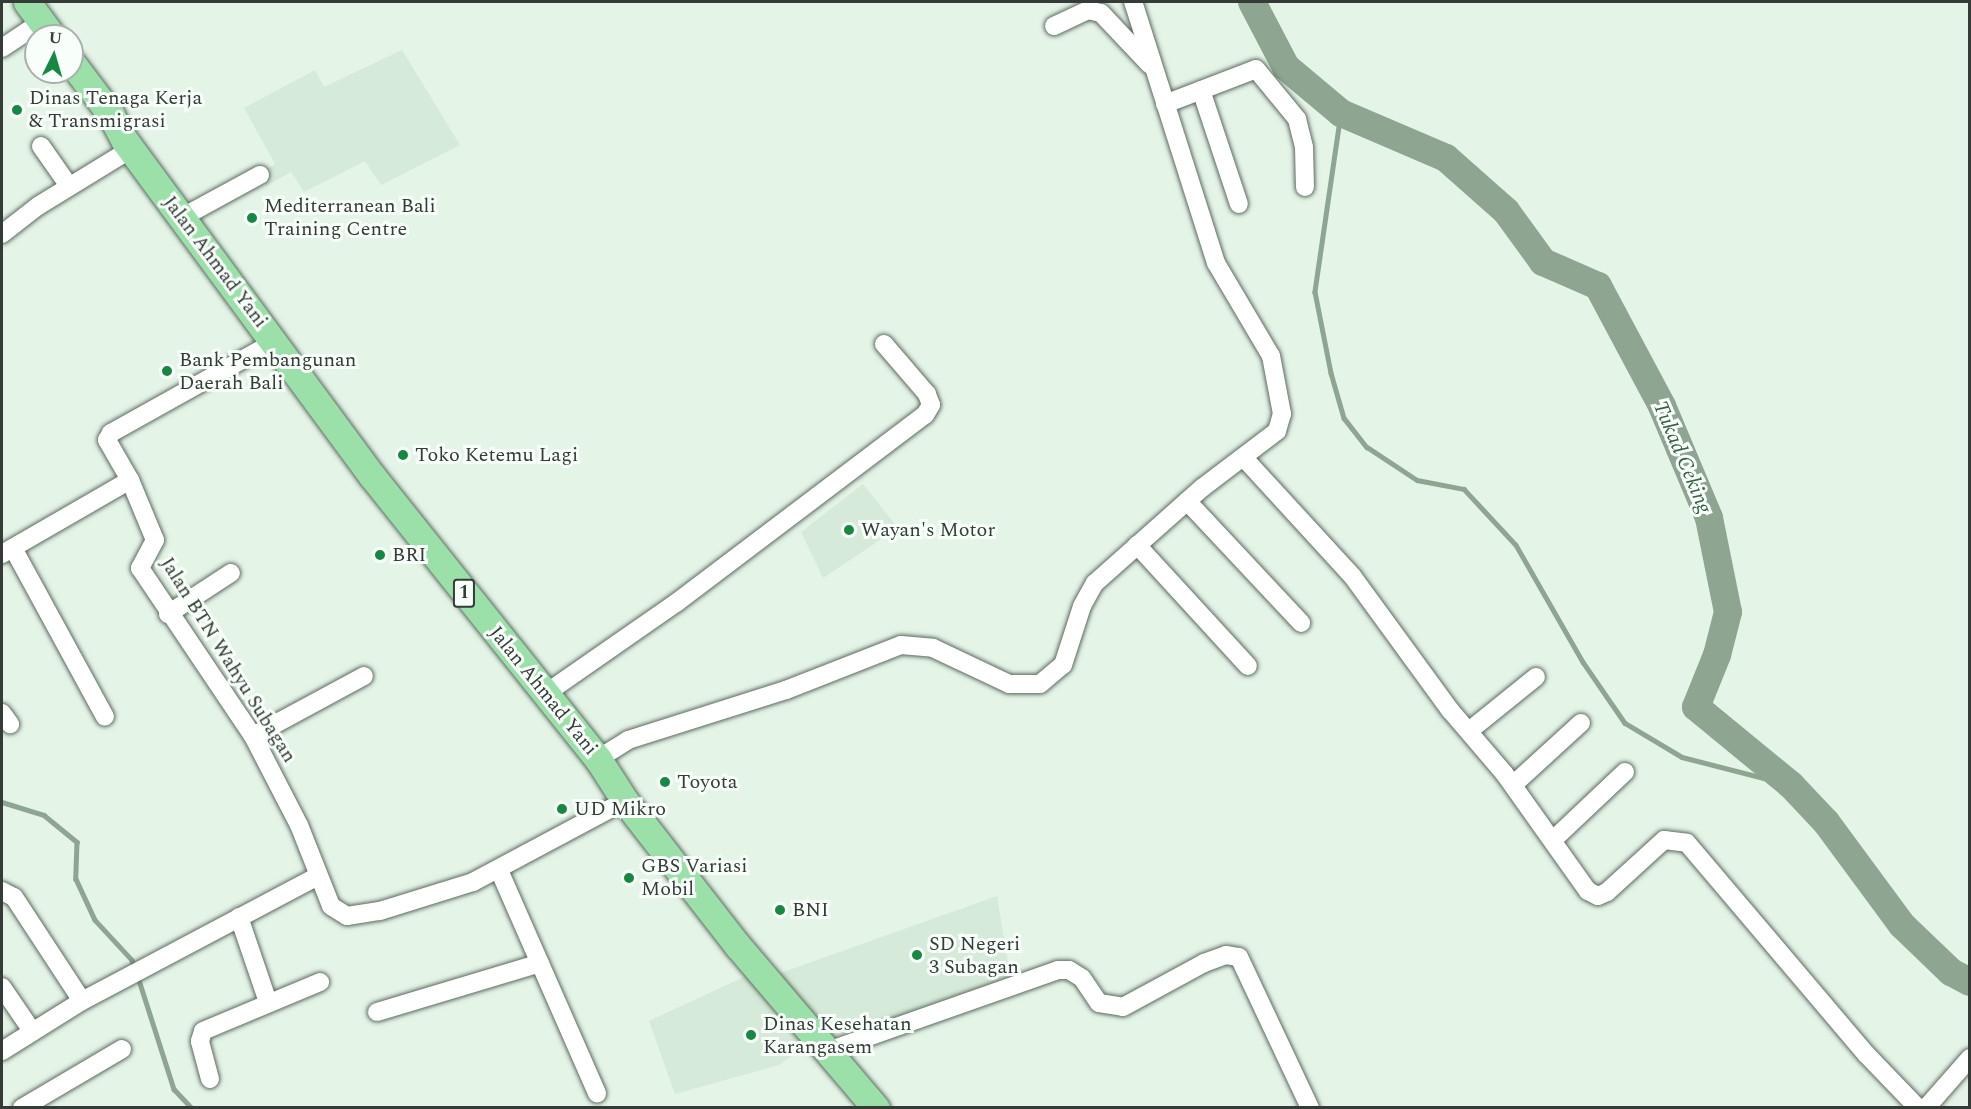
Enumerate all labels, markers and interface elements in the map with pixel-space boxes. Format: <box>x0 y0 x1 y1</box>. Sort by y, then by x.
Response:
north arrow <box>24 24 84 84</box>
text: U <box>48 26 63 51</box>
place label: Dinas Tenaga Kerja & Transmigrasi <box>29 86 202 133</box>
marker: Dinas Tenaga Kerja & Transmigrasi <box>10 103 24 117</box>
street label: Jalan Ahmad Yani <box>158 191 272 333</box>
place label: Mediterranean Bali Training Centre <box>264 195 436 242</box>
marker: Mediterranean Bali Training Centre <box>245 211 259 225</box>
place label: Bank Pembangunan Daerah Bali <box>179 348 356 395</box>
marker: Bank Pembangunan Daerah Bali <box>160 364 174 378</box>
water label: Tukad Ceking <box>1647 397 1717 517</box>
place label: Toko Ketemu Lagi <box>415 443 578 467</box>
marker: Toko Ketemu Lagi <box>396 448 410 462</box>
place label: Wayan's Motor <box>861 518 995 542</box>
marker: Wayan's Motor <box>842 523 856 537</box>
place label: BRI <box>392 543 426 567</box>
marker: BRI <box>373 548 387 562</box>
street label: Jalan BTN Wahyu Subagan <box>155 553 301 767</box>
road number: 1 <box>452 578 476 608</box>
street label: Jalan Ahmad Yani <box>484 622 602 760</box>
place label: Toyota <box>677 770 738 794</box>
marker: Toyota <box>658 775 672 789</box>
place label: UD Mikro <box>574 797 666 821</box>
marker: UD Mikro <box>555 802 569 816</box>
place label: GBS Variasi Mobil <box>641 855 748 902</box>
marker: GBS Variasi Mobil <box>622 871 636 885</box>
place label: BNI <box>792 898 829 922</box>
marker: BNI <box>773 903 787 917</box>
place label: SD Negeri 3 Subagan <box>929 932 1020 979</box>
marker: SD Negeri 3 Subagan <box>910 948 924 962</box>
place label: Dinas Kesehatan Karangasem <box>763 1012 912 1059</box>
marker: Dinas Kesehatan Karangasem <box>744 1028 758 1042</box>

